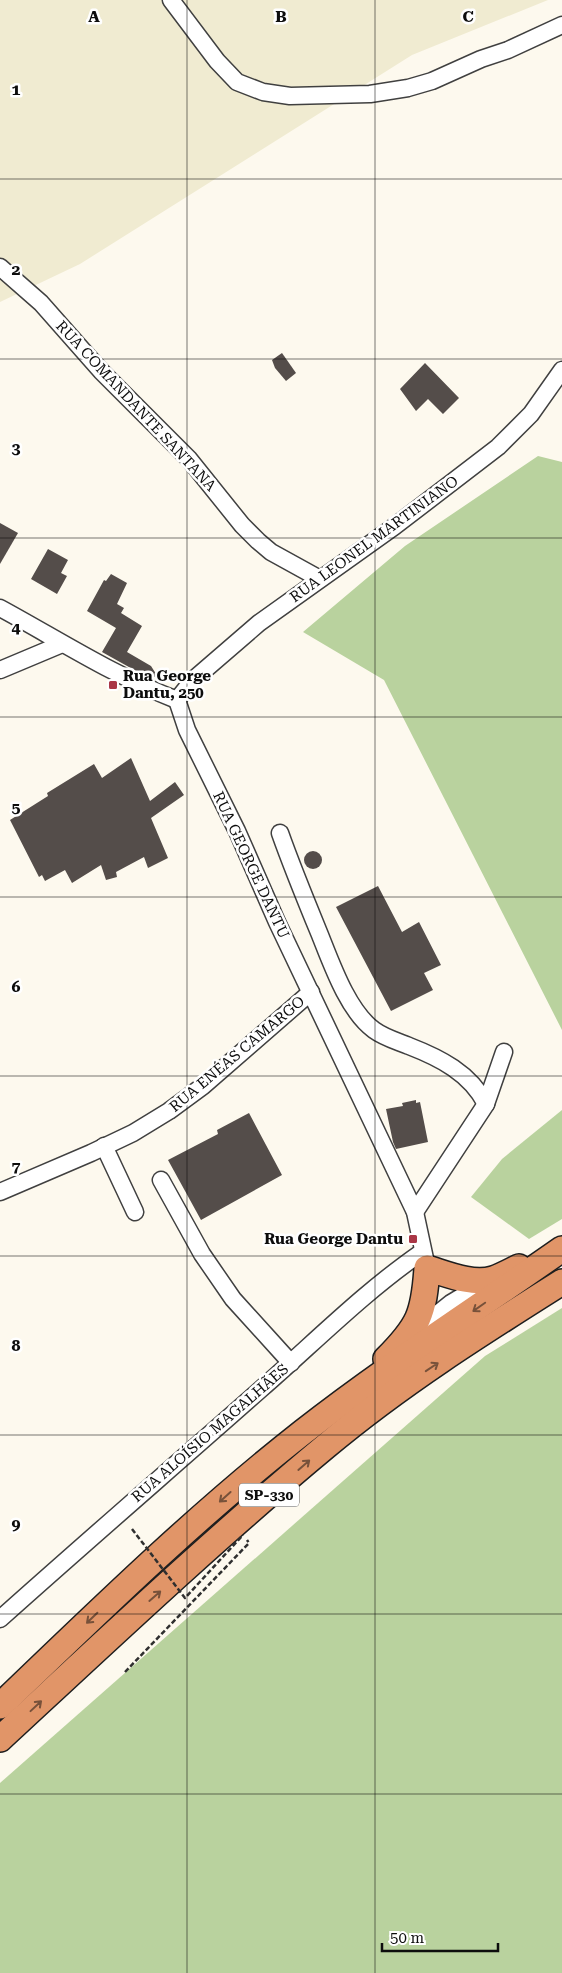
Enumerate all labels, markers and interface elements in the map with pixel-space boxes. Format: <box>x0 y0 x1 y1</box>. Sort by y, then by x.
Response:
text: A <box>88 7 100 26</box>
text: B <box>275 7 287 26</box>
text: C <box>462 7 474 26</box>
text: 1 <box>12 80 21 99</box>
text: 2 <box>12 260 21 279</box>
street label: RUA COMANDANTE SANTANA <box>52 317 220 495</box>
text: 3 <box>12 439 21 458</box>
street label: RUA LEONEL MARTINIANO <box>286 472 462 606</box>
text: 4 <box>12 618 21 637</box>
place label: Rua George Dantu, 250 <box>123 667 211 702</box>
marker: Rua George Dantu, 250 <box>107 679 119 691</box>
street label: RUA GEORGE DANTU <box>209 789 293 941</box>
text: 5 <box>12 798 21 817</box>
text: 6 <box>12 977 21 996</box>
street label: RUA ENÉAS CAMARGO <box>166 992 308 1116</box>
text: 7 <box>12 1157 21 1176</box>
place label: Rua George Dantu <box>264 1230 403 1248</box>
marker: Rua George Dantu <box>407 1233 419 1245</box>
one-way arrow <box>472 1302 486 1312</box>
text: 8 <box>12 1336 21 1355</box>
street label: RUA ALOÍSIO MAGALHÃES <box>128 1360 292 1506</box>
one-way arrow <box>425 1362 439 1372</box>
one-way arrow <box>297 1460 310 1471</box>
road number: SP-330 <box>239 1484 299 1506</box>
one-way arrow <box>219 1491 232 1503</box>
text: 9 <box>12 1515 21 1534</box>
one-way arrow <box>149 1590 162 1602</box>
one-way arrow <box>86 1612 99 1624</box>
one-way arrow <box>29 1700 42 1712</box>
scale bar <box>382 1920 498 1952</box>
text: 50 m <box>390 1929 425 1947</box>

